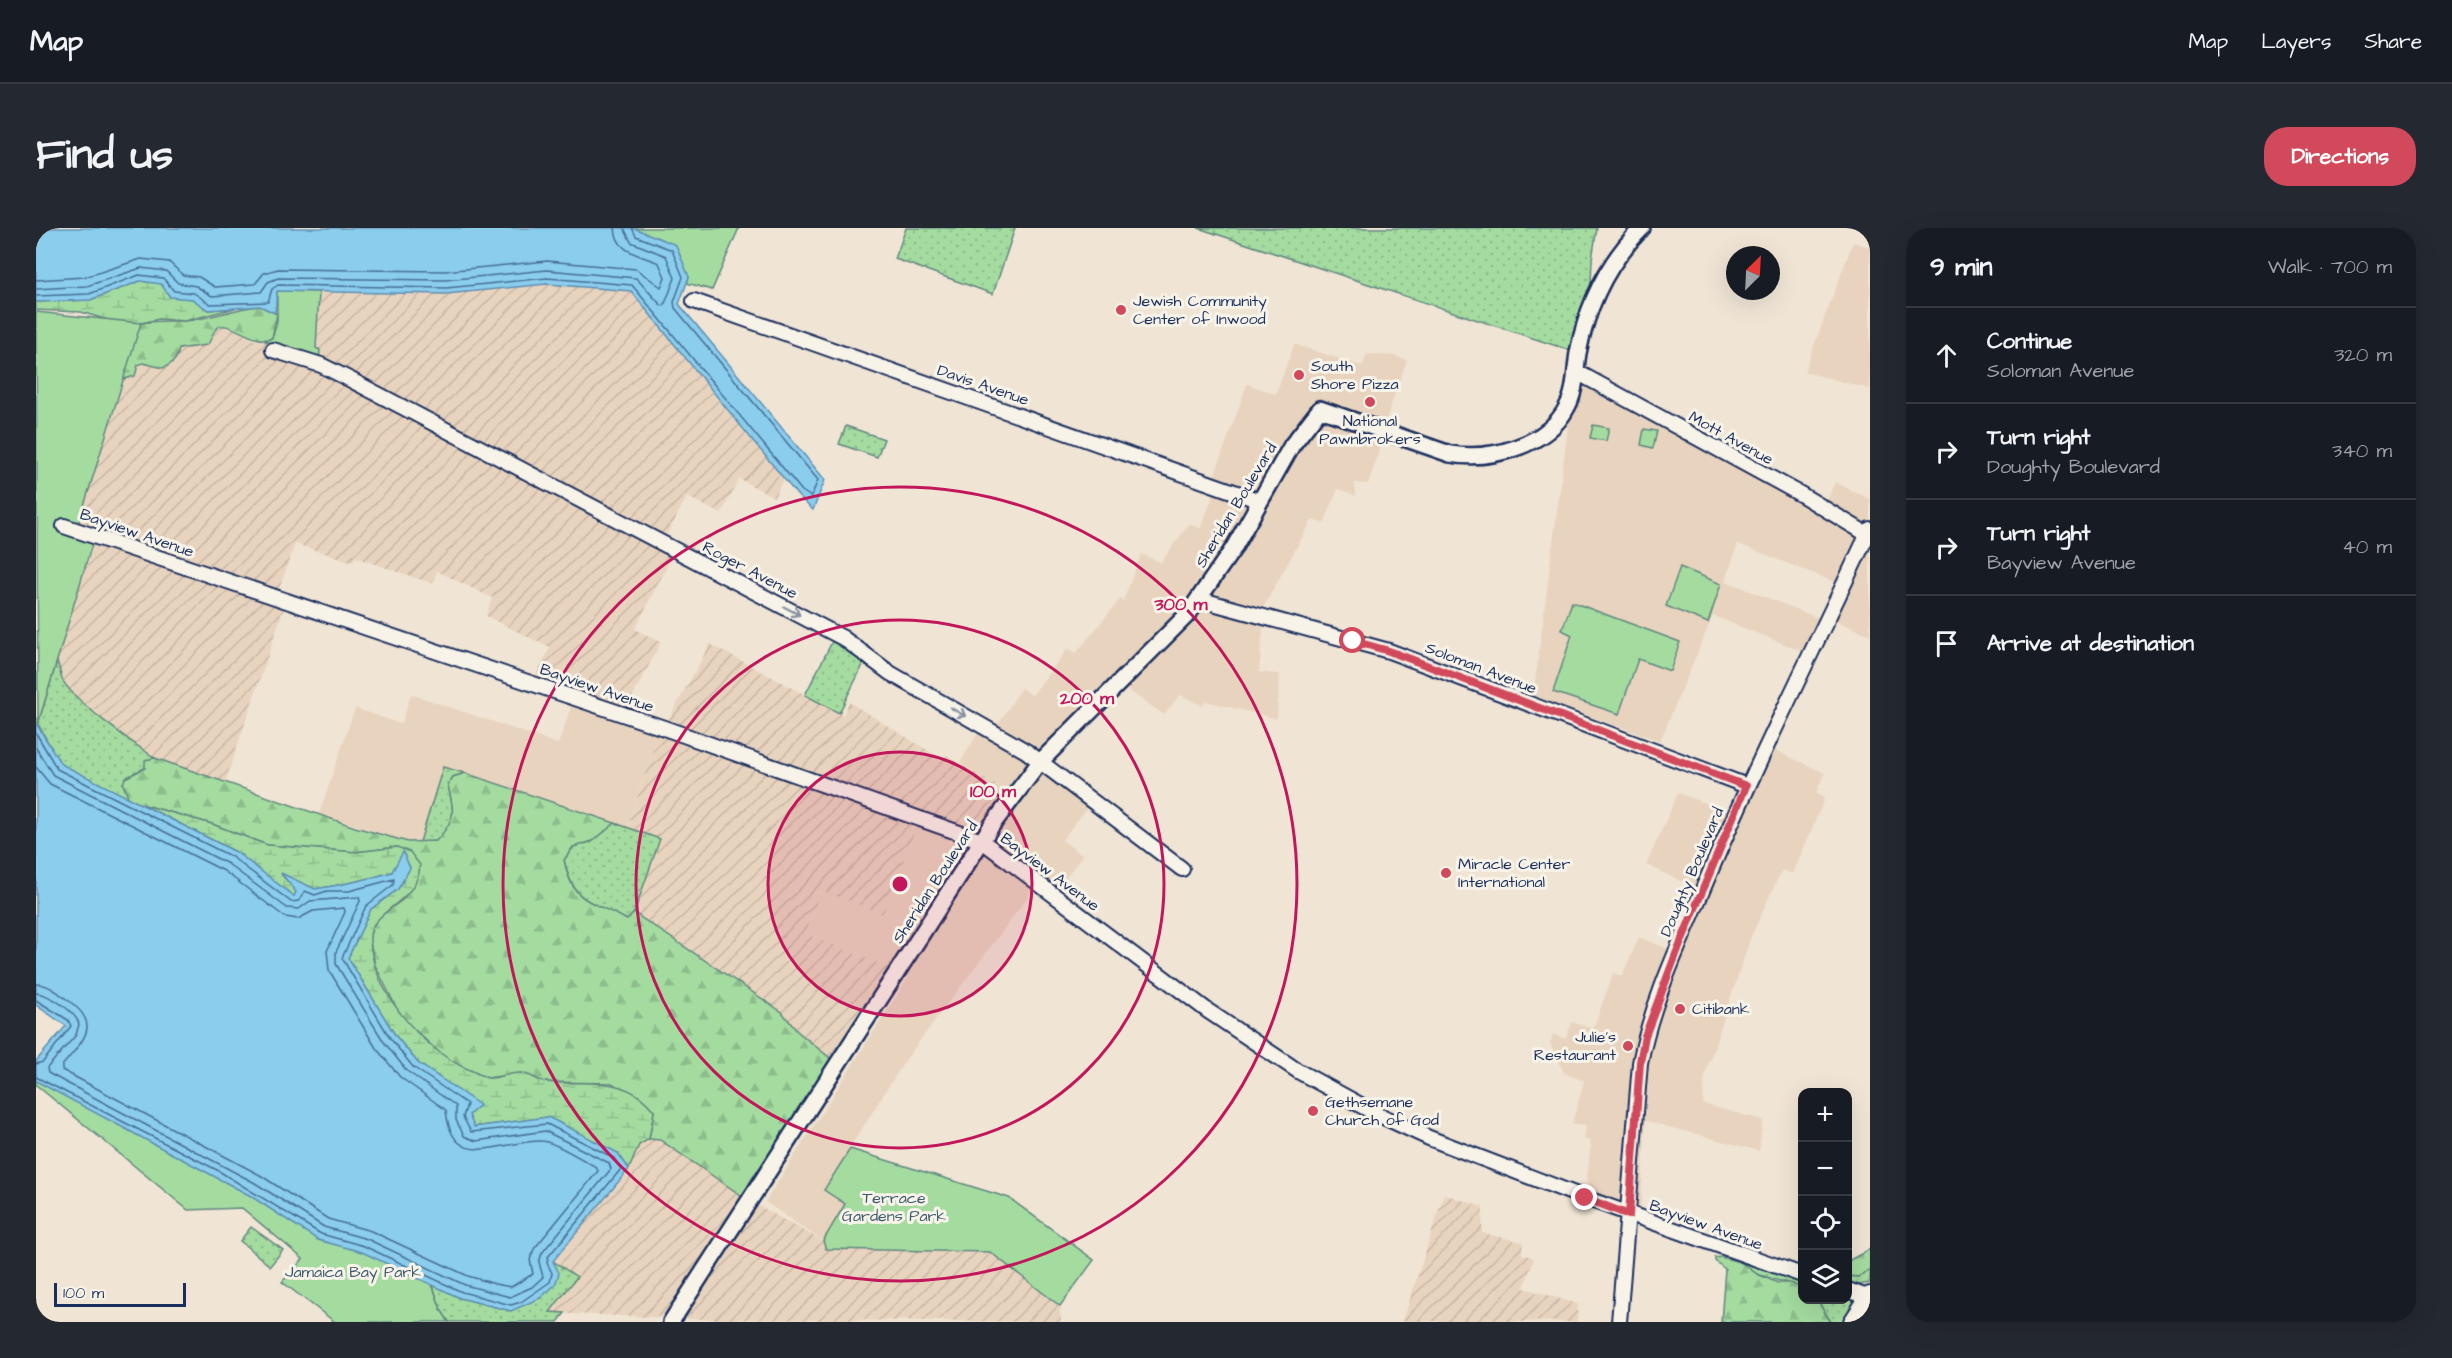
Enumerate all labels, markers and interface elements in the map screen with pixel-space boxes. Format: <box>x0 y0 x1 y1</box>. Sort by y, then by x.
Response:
text: Map <box>30 22 83 61</box>
text: Map <box>2188 27 2228 56</box>
text: Layers <box>2261 27 2331 56</box>
text: Share <box>2364 27 2422 56</box>
text: Find us <box>36 127 173 185</box>
button: Directions <box>2264 127 2416 186</box>
north arrow <box>1726 246 1780 300</box>
text: 9 min <box>1930 249 1992 285</box>
text: Walk · 700 m <box>2268 253 2392 281</box>
place label: Jewish Community Center of Inwood <box>1133 290 1267 330</box>
marker: Jewish Community Center of Inwood <box>1114 303 1128 317</box>
text: Continue <box>1987 326 2072 357</box>
icon: ahead <box>1930 339 1963 372</box>
text: 320 m <box>2334 341 2392 369</box>
place label: South Shore Pizza <box>1311 355 1399 395</box>
text: Soloman Avenue <box>1987 357 2134 385</box>
street label: Davis Avenue <box>934 359 1032 411</box>
marker: South Shore Pizza <box>1292 368 1306 382</box>
marker: National Pawnbrokers <box>1363 395 1377 409</box>
street label: Mott Avenue <box>1685 406 1778 470</box>
place label: National Pawnbrokers <box>1319 410 1421 450</box>
text: Turn right <box>1987 422 2090 453</box>
icon: right <box>1930 435 1963 468</box>
text: 340 m <box>2332 437 2392 465</box>
street label: Sheridan Boulevard <box>1190 438 1282 572</box>
text: Doughty Boulevard <box>1987 453 2160 481</box>
street label: Bayview Avenue <box>77 503 197 564</box>
text: Turn right <box>1987 518 2090 549</box>
icon: right <box>1930 531 1963 564</box>
text: 40 m <box>2342 533 2392 561</box>
street label: Roger Avenue <box>698 536 802 605</box>
text: Bayview Avenue <box>1987 549 2136 577</box>
text: 300 m <box>1153 592 1209 617</box>
one-way arrow <box>782 606 800 617</box>
route start <box>1339 627 1365 653</box>
icon: arrive <box>1930 627 1963 660</box>
text: Arrive at destination <box>1987 628 2194 659</box>
street label: Soloman Avenue <box>1422 637 1540 699</box>
street label: Bayview Avenue <box>537 658 657 719</box>
text: 200 m <box>1059 686 1115 711</box>
one-way arrow <box>949 706 966 718</box>
text: 100 m <box>970 779 1017 804</box>
street label: Doughty Boulevard <box>1655 804 1730 940</box>
street label: Sheridan Boulevard <box>887 816 983 948</box>
street label: Bayview Avenue <box>995 827 1104 918</box>
place label: Miracle Center International <box>1458 853 1570 893</box>
marker: Miracle Center International <box>1439 866 1453 880</box>
centre of rings <box>890 874 910 894</box>
place label: Citibank <box>1692 998 1750 1020</box>
marker: Citibank <box>1673 1002 1687 1016</box>
place label: Julie's Restaurant <box>1534 1026 1617 1066</box>
marker: Julie's Restaurant <box>1621 1039 1635 1053</box>
map controls <box>1798 1088 1852 1304</box>
button: + <box>1798 1088 1852 1142</box>
place label: Gethsemane Church of God <box>1325 1091 1439 1131</box>
marker: Gethsemane Church of God <box>1306 1104 1320 1118</box>
button: − <box>1798 1142 1852 1196</box>
route end <box>1571 1184 1597 1210</box>
park label: Terrace Gardens Park <box>842 1187 946 1227</box>
street label: Bayview Avenue <box>1646 1194 1766 1257</box>
button: locate <box>1798 1196 1852 1250</box>
button: layers <box>1798 1250 1852 1304</box>
park label: Jamaica Bay Park <box>285 1261 421 1284</box>
scale bar <box>54 1280 186 1308</box>
text: 100 m <box>63 1282 104 1304</box>

